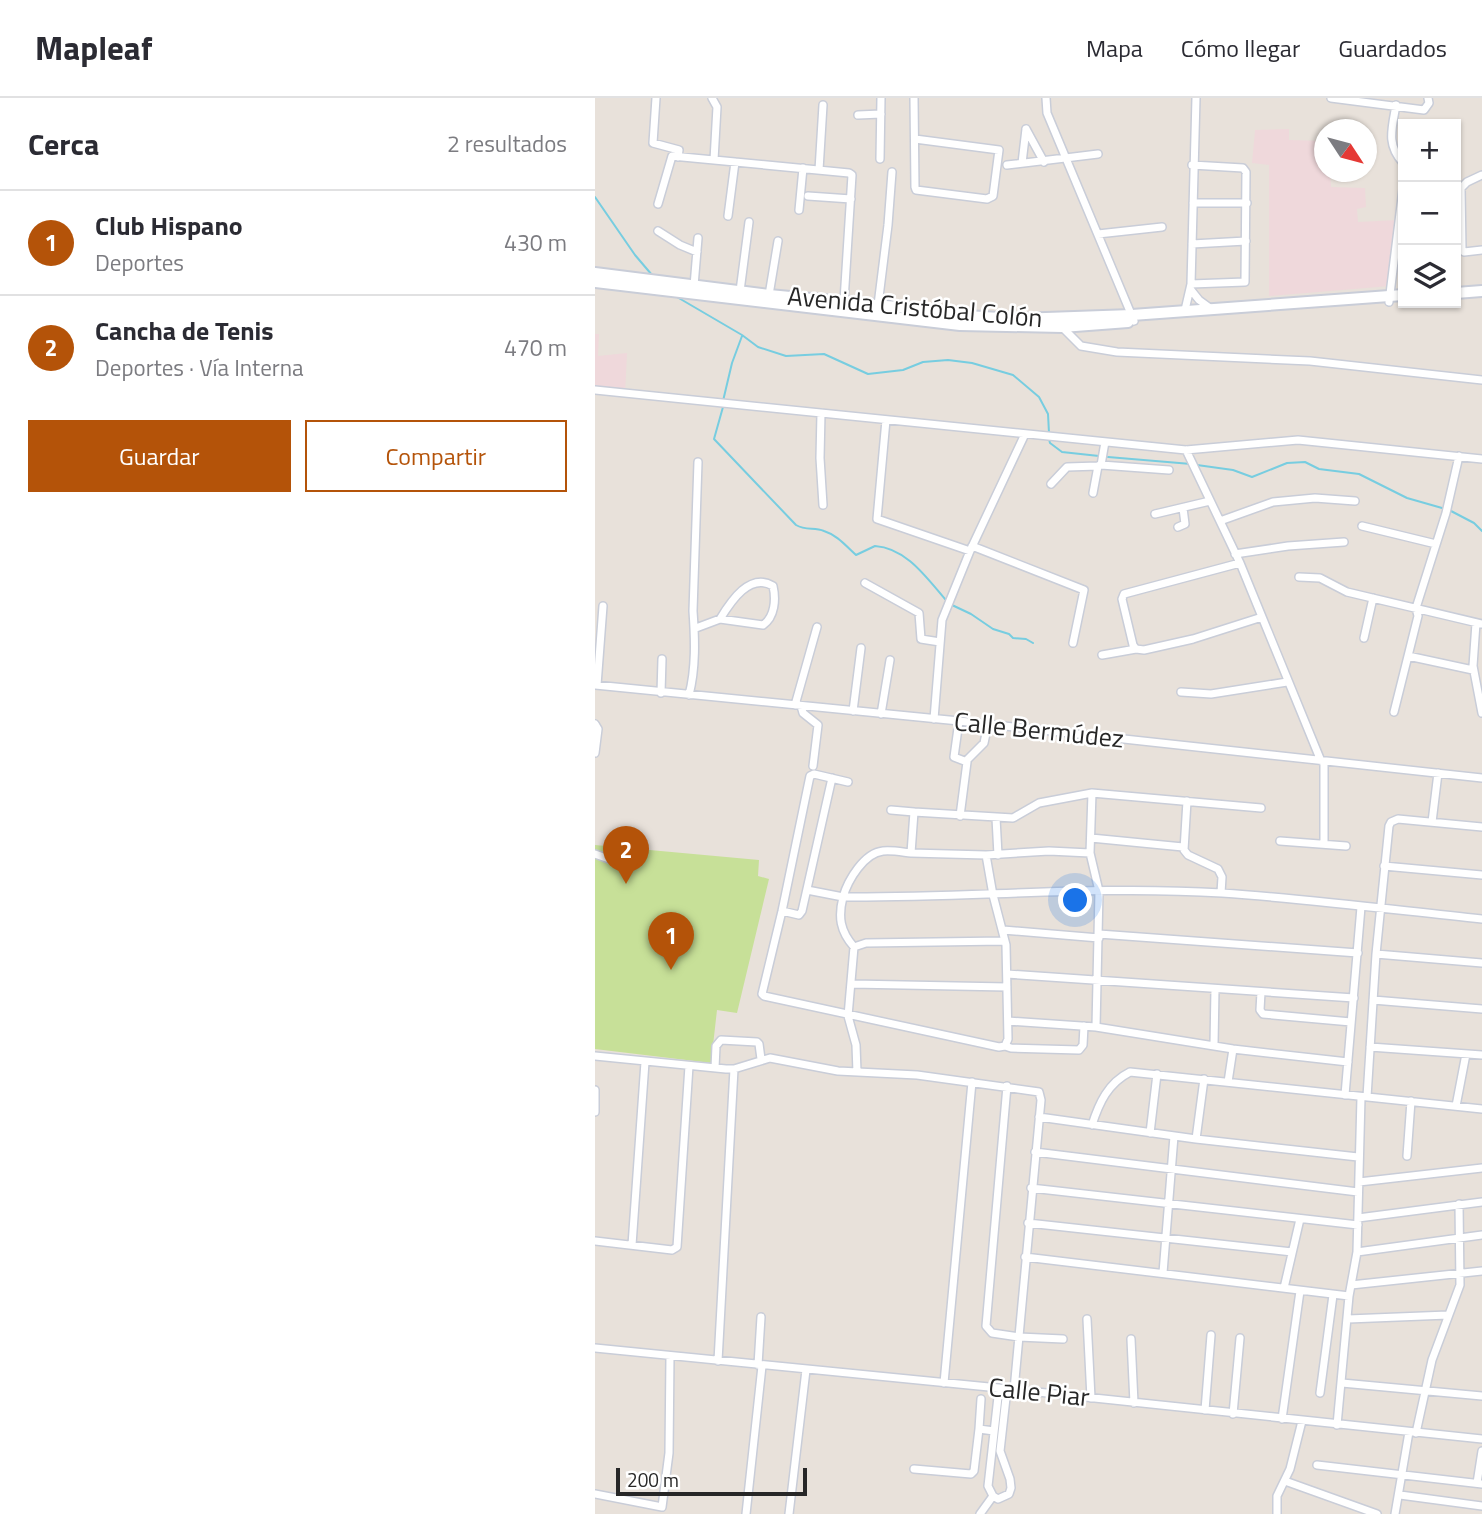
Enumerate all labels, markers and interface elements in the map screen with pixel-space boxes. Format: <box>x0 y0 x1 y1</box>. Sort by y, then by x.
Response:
text: Mapleaf <box>35 23 153 73</box>
text: Mapa <box>1086 30 1143 66</box>
text: Cómo llegar <box>1181 30 1300 66</box>
text: Guardados <box>1338 30 1447 66</box>
north arrow <box>1314 119 1377 182</box>
map controls <box>1398 119 1461 308</box>
button: + <box>1398 119 1461 182</box>
text: Cerca <box>28 121 99 167</box>
text: 2 resultados <box>447 126 567 161</box>
button: − <box>1398 182 1461 245</box>
text: Club Hispano <box>95 206 243 245</box>
text: 1 <box>45 225 57 260</box>
text: 430 m <box>504 225 567 260</box>
text: Deportes <box>95 245 184 280</box>
button: layers <box>1398 245 1461 308</box>
street label: Avenida Cristóbal Colón <box>786 276 1044 337</box>
text: Cancha de Tenis <box>95 311 274 350</box>
text: 2 <box>45 330 57 365</box>
text: 470 m <box>504 330 567 365</box>
text: Deportes · Vía Interna <box>95 350 304 385</box>
button: Guardar <box>28 420 291 492</box>
button: Compartir <box>305 420 567 492</box>
street label: Calle Bermúdez <box>952 701 1126 758</box>
pin: 2 <box>603 826 649 884</box>
your location <box>1058 883 1092 917</box>
pin: 1 <box>648 912 694 970</box>
street label: Calle Piar <box>987 1367 1091 1416</box>
scale bar <box>616 1465 807 1497</box>
text: 200 m <box>627 1465 679 1494</box>

